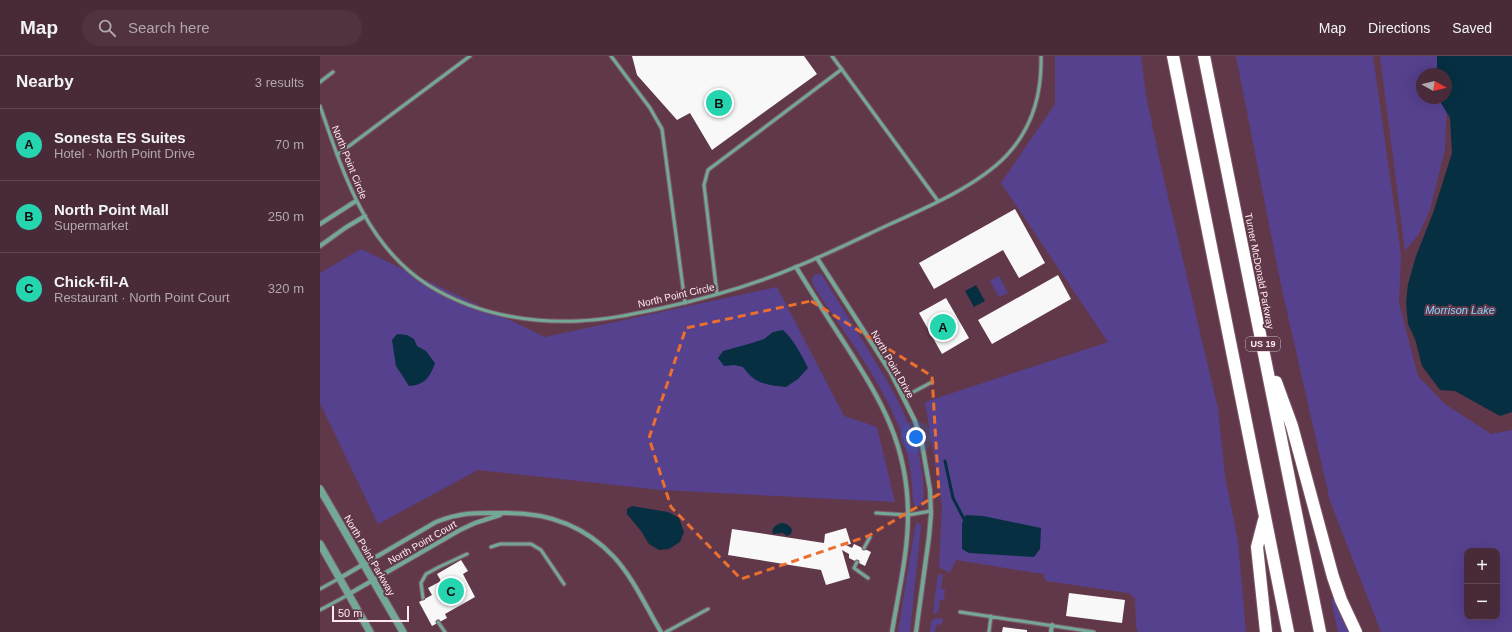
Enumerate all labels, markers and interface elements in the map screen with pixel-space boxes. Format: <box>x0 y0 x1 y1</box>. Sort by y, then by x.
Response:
search box <box>82 10 362 46</box>
text: Map <box>20 17 58 38</box>
icon: search <box>96 17 118 39</box>
text: Search here <box>128 19 210 36</box>
text: Map <box>1319 20 1346 36</box>
text: Directions <box>1368 20 1430 36</box>
text: Saved <box>1452 20 1492 36</box>
north arrow <box>1416 68 1452 104</box>
text: Nearby <box>16 72 74 91</box>
text: 3 results <box>255 75 304 90</box>
pin: B <box>706 88 732 118</box>
street label: North Point Circle <box>330 124 369 201</box>
text: Sonesta ES Suites <box>54 129 186 146</box>
text: A <box>24 137 34 152</box>
text: 70 m <box>275 137 304 152</box>
text: Hotel · North Point Drive <box>54 146 195 161</box>
text: North Point Mall <box>54 201 169 218</box>
text: B <box>24 209 34 224</box>
text: 250 m <box>268 209 304 224</box>
street label: Turner McDonald Parkway <box>1243 212 1276 330</box>
text: Supermarket <box>54 218 128 233</box>
text: Chick-fil-A <box>54 273 129 290</box>
text: C <box>24 281 34 296</box>
text: 320 m <box>268 281 304 296</box>
street label: North Point Circle <box>637 281 716 310</box>
text: Restaurant · North Point Court <box>54 290 230 305</box>
water label: Morrison Lake <box>1425 304 1495 316</box>
pin: A <box>930 312 956 342</box>
street label: North Point Drive <box>869 329 917 400</box>
road number: US 19 <box>1246 337 1280 351</box>
your location <box>906 427 926 447</box>
street label: North Point Parkway <box>342 513 397 597</box>
street label: North Point Court <box>386 518 459 567</box>
map controls <box>1464 548 1500 620</box>
button: + <box>1464 548 1500 584</box>
pin: C <box>438 576 464 606</box>
button: − <box>1464 584 1500 620</box>
scale bar <box>332 604 409 623</box>
text: 50 m <box>338 607 362 619</box>

